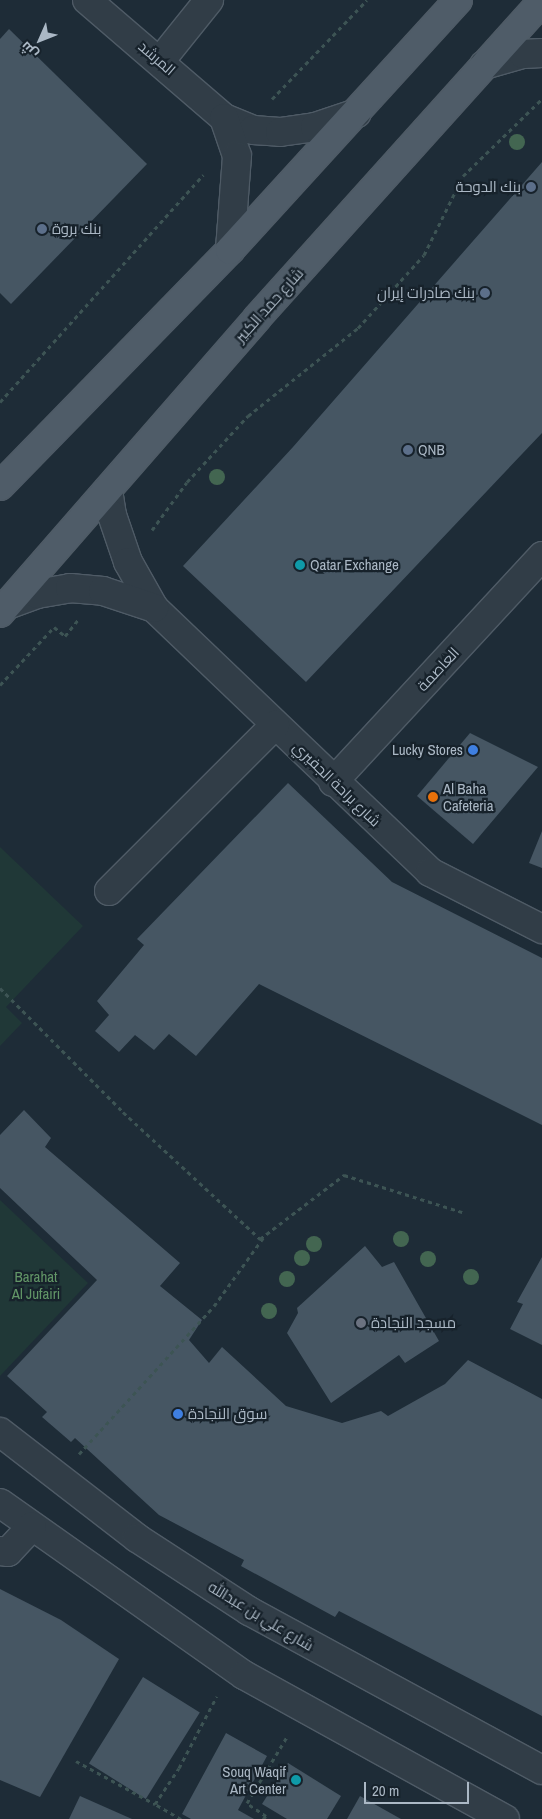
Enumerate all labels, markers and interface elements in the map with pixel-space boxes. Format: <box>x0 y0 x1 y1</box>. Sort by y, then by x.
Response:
north arrow <box>15 15 65 65</box>
street label: المرشد <box>135 37 179 79</box>
text: ش <box>16 38 42 63</box>
place label: بنك الدوحة <box>456 178 521 196</box>
marker: بنك الدوحة <box>525 181 537 193</box>
place label: بنك بروة <box>52 220 102 238</box>
marker: بنك بروة <box>36 223 48 235</box>
street label: شارع حمد الكبير <box>231 264 307 346</box>
place label: بنك صادرات إيران <box>377 284 475 302</box>
marker: بنك صادرات إيران <box>479 287 491 299</box>
place label: QNB <box>418 441 445 459</box>
marker: QNB <box>402 444 414 456</box>
place label: Qatar Exchange <box>310 556 399 574</box>
marker: Qatar Exchange <box>294 559 306 571</box>
street label: العاصمة <box>413 643 463 695</box>
street label: شارع براحة الجفيري <box>290 738 384 830</box>
place label: Lucky Stores <box>392 741 463 759</box>
marker: Lucky Stores <box>467 744 479 756</box>
place label: Al Baha Cafeteria <box>443 779 494 814</box>
marker: Al Baha Cafeteria <box>427 791 439 803</box>
park label: Barahat Al Jufairi <box>12 1267 60 1302</box>
place label: مسجد النجادة <box>371 1314 456 1332</box>
marker: مسجد النجادة <box>355 1317 367 1329</box>
place label: سوق النجادة <box>188 1405 267 1423</box>
marker: سوق النجادة <box>172 1408 184 1420</box>
street label: شارع علي بن عبدالله <box>205 1577 317 1655</box>
place label: Souq Waqif Art Center <box>222 1762 286 1797</box>
scale bar <box>367 1772 472 1804</box>
marker: Souq Waqif Art Center <box>290 1774 302 1786</box>
text: 20 m <box>372 1780 399 1801</box>

